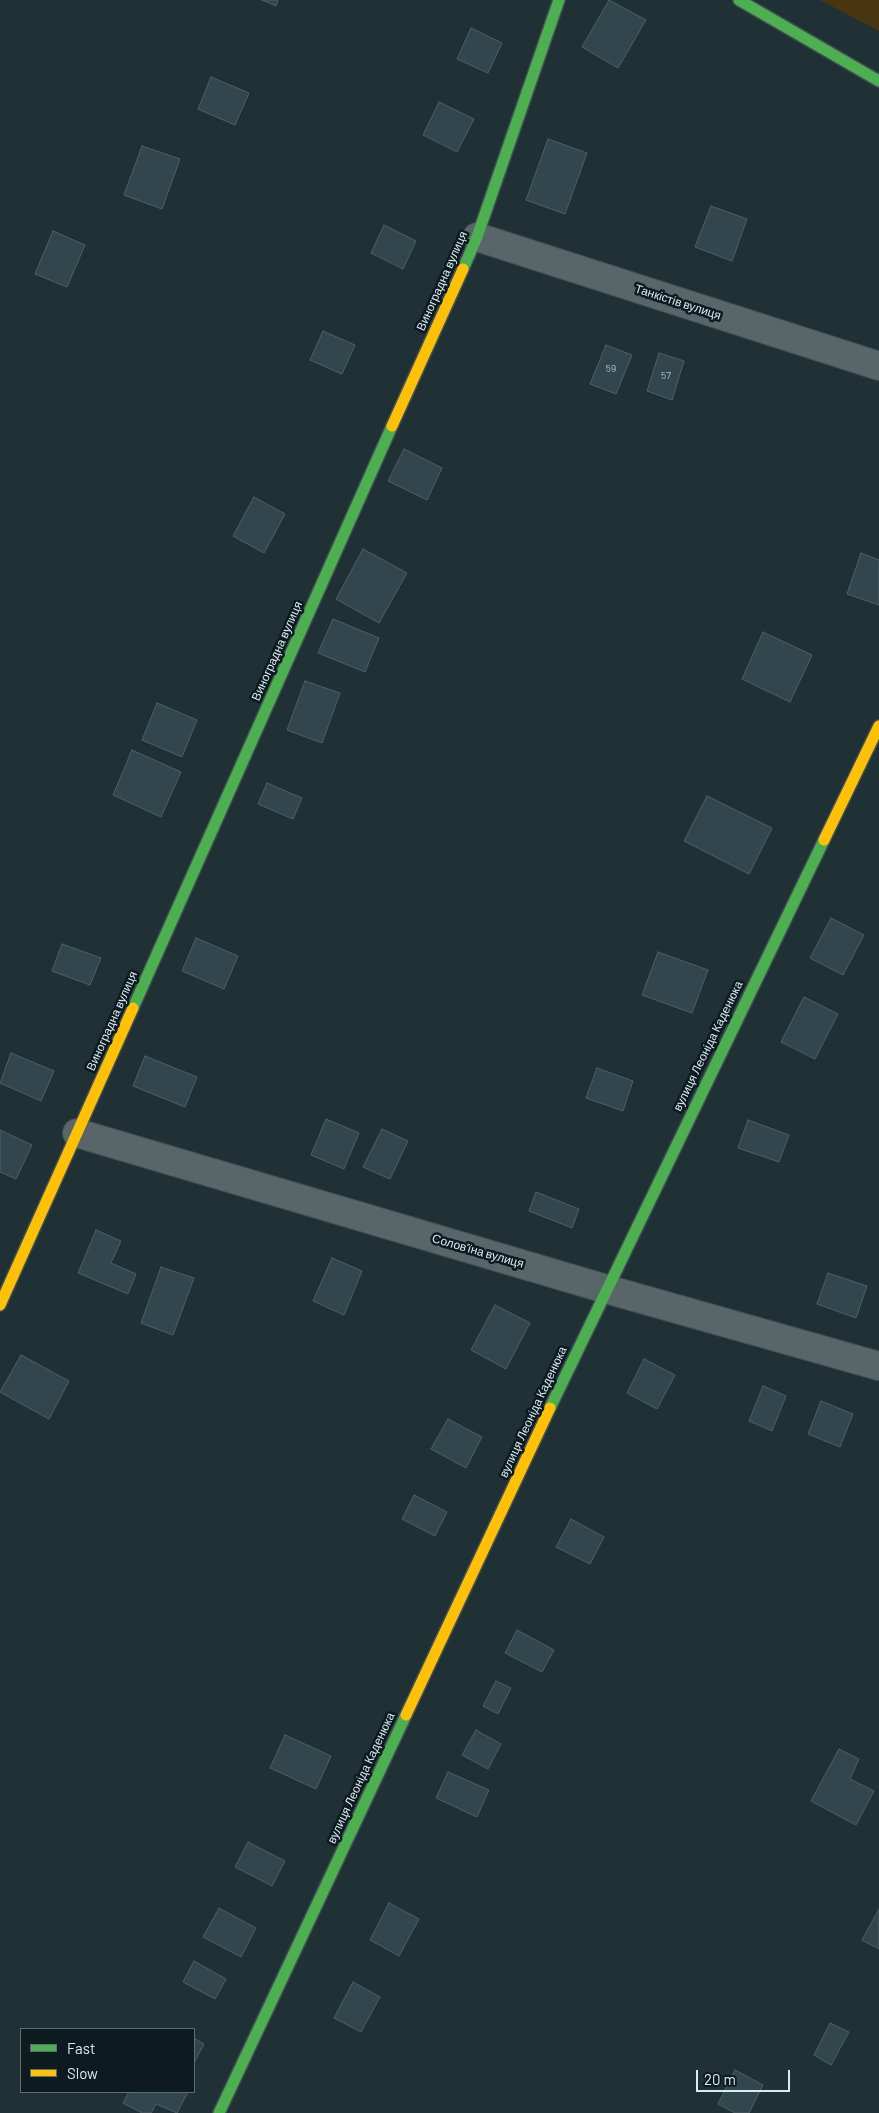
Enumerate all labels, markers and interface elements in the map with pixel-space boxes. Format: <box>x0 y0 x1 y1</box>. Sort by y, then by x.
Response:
street label: Виноградна вулиця <box>414 229 470 333</box>
street label: Танкістів вулиця <box>633 281 723 323</box>
house number: 59 <box>606 363 616 375</box>
house number: 57 <box>661 370 671 382</box>
street label: Виноградна вулиця <box>249 599 305 703</box>
street label: Виноградна вулиця <box>84 969 140 1073</box>
street label: вулиця Леоніда Каденюка <box>670 979 746 1113</box>
street label: Солов'їна вулиця <box>430 1231 526 1271</box>
street label: вулиця Леоніда Каденюка <box>496 1344 570 1480</box>
street label: вулиця Леоніда Каденюка <box>324 1710 398 1846</box>
legend <box>20 2028 195 2093</box>
text: Fast <box>67 2039 95 2057</box>
scale bar <box>699 2060 793 2092</box>
text: Slow <box>67 2064 98 2082</box>
text: 20 m <box>704 2070 736 2088</box>

